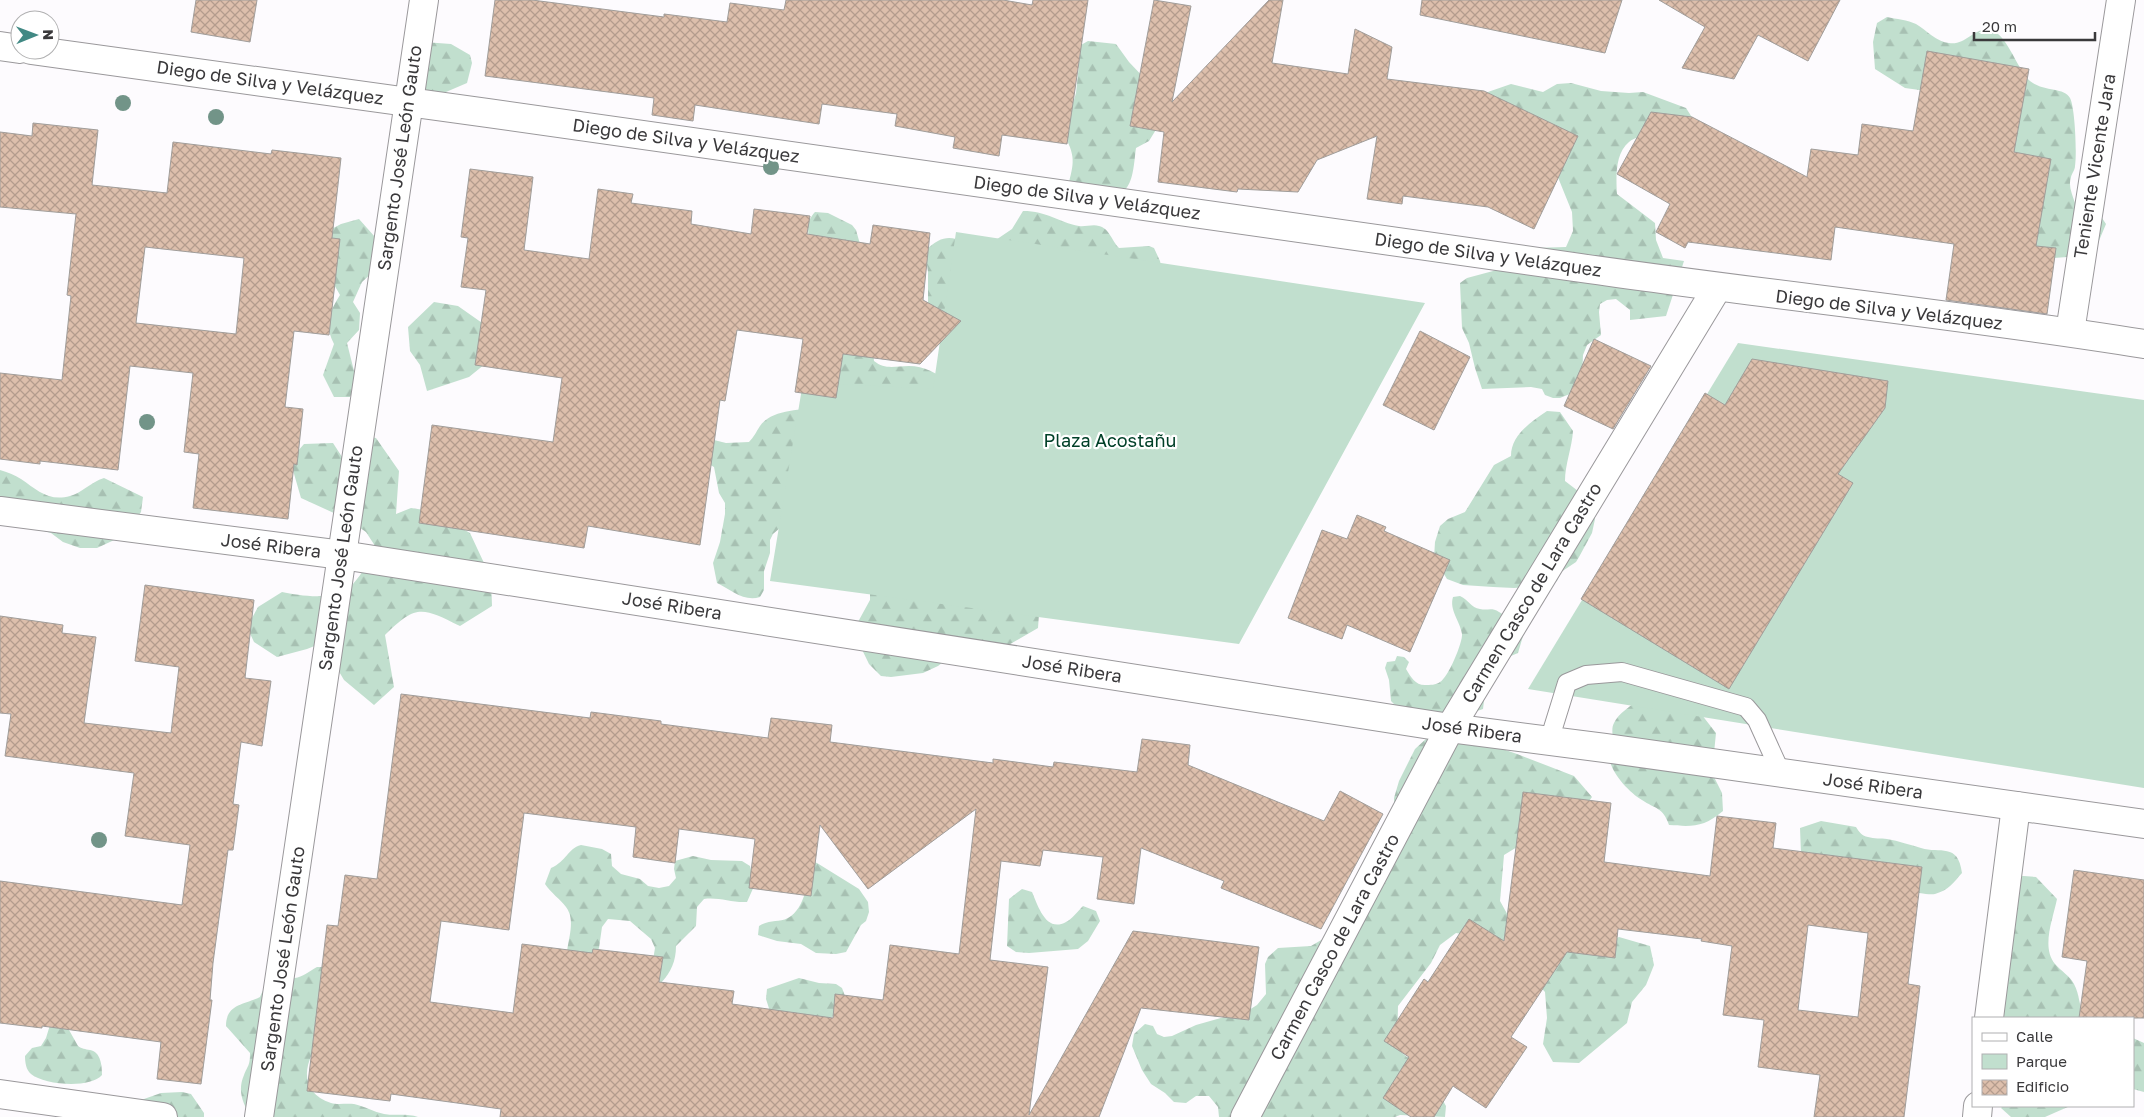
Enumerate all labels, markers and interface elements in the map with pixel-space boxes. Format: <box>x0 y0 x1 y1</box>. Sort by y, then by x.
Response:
north arrow <box>10 10 60 60</box>
scale bar <box>1974 10 2095 42</box>
text: 20 m <box>1982 17 2017 35</box>
text: N <box>40 29 57 40</box>
street label: Sargento José León Gauto <box>372 44 426 272</box>
street label: Diego de Silva y Velázquez <box>155 55 385 109</box>
street label: Teniente Vicente Jara <box>2069 72 2119 260</box>
street label: Diego de Silva y Velázquez <box>571 113 801 167</box>
street label: Diego de Silva y Velázquez <box>972 170 1202 224</box>
street label: Diego de Silva y Velázquez <box>1373 227 1603 281</box>
street label: Diego de Silva y Velázquez <box>1774 284 2004 334</box>
park label: Plaza Acostañu <box>1044 429 1176 451</box>
street label: Sargento José León Gauto <box>313 444 367 672</box>
street label: Carmen Casco de Lara Castro <box>1456 478 1606 707</box>
street label: José Ribera <box>220 528 323 562</box>
street label: José Ribera <box>621 586 724 624</box>
street label: José Ribera <box>1021 649 1124 687</box>
street label: José Ribera <box>1421 711 1524 747</box>
street label: José Ribera <box>1822 767 1925 803</box>
street label: Carmen Casco de Lara Castro <box>1265 830 1403 1064</box>
street label: Sargento José León Gauto <box>255 845 309 1073</box>
legend <box>1972 1017 2134 1107</box>
text: Calle <box>2016 1027 2053 1045</box>
text: Parque <box>2016 1052 2067 1070</box>
text: Edificio <box>2016 1077 2069 1095</box>

